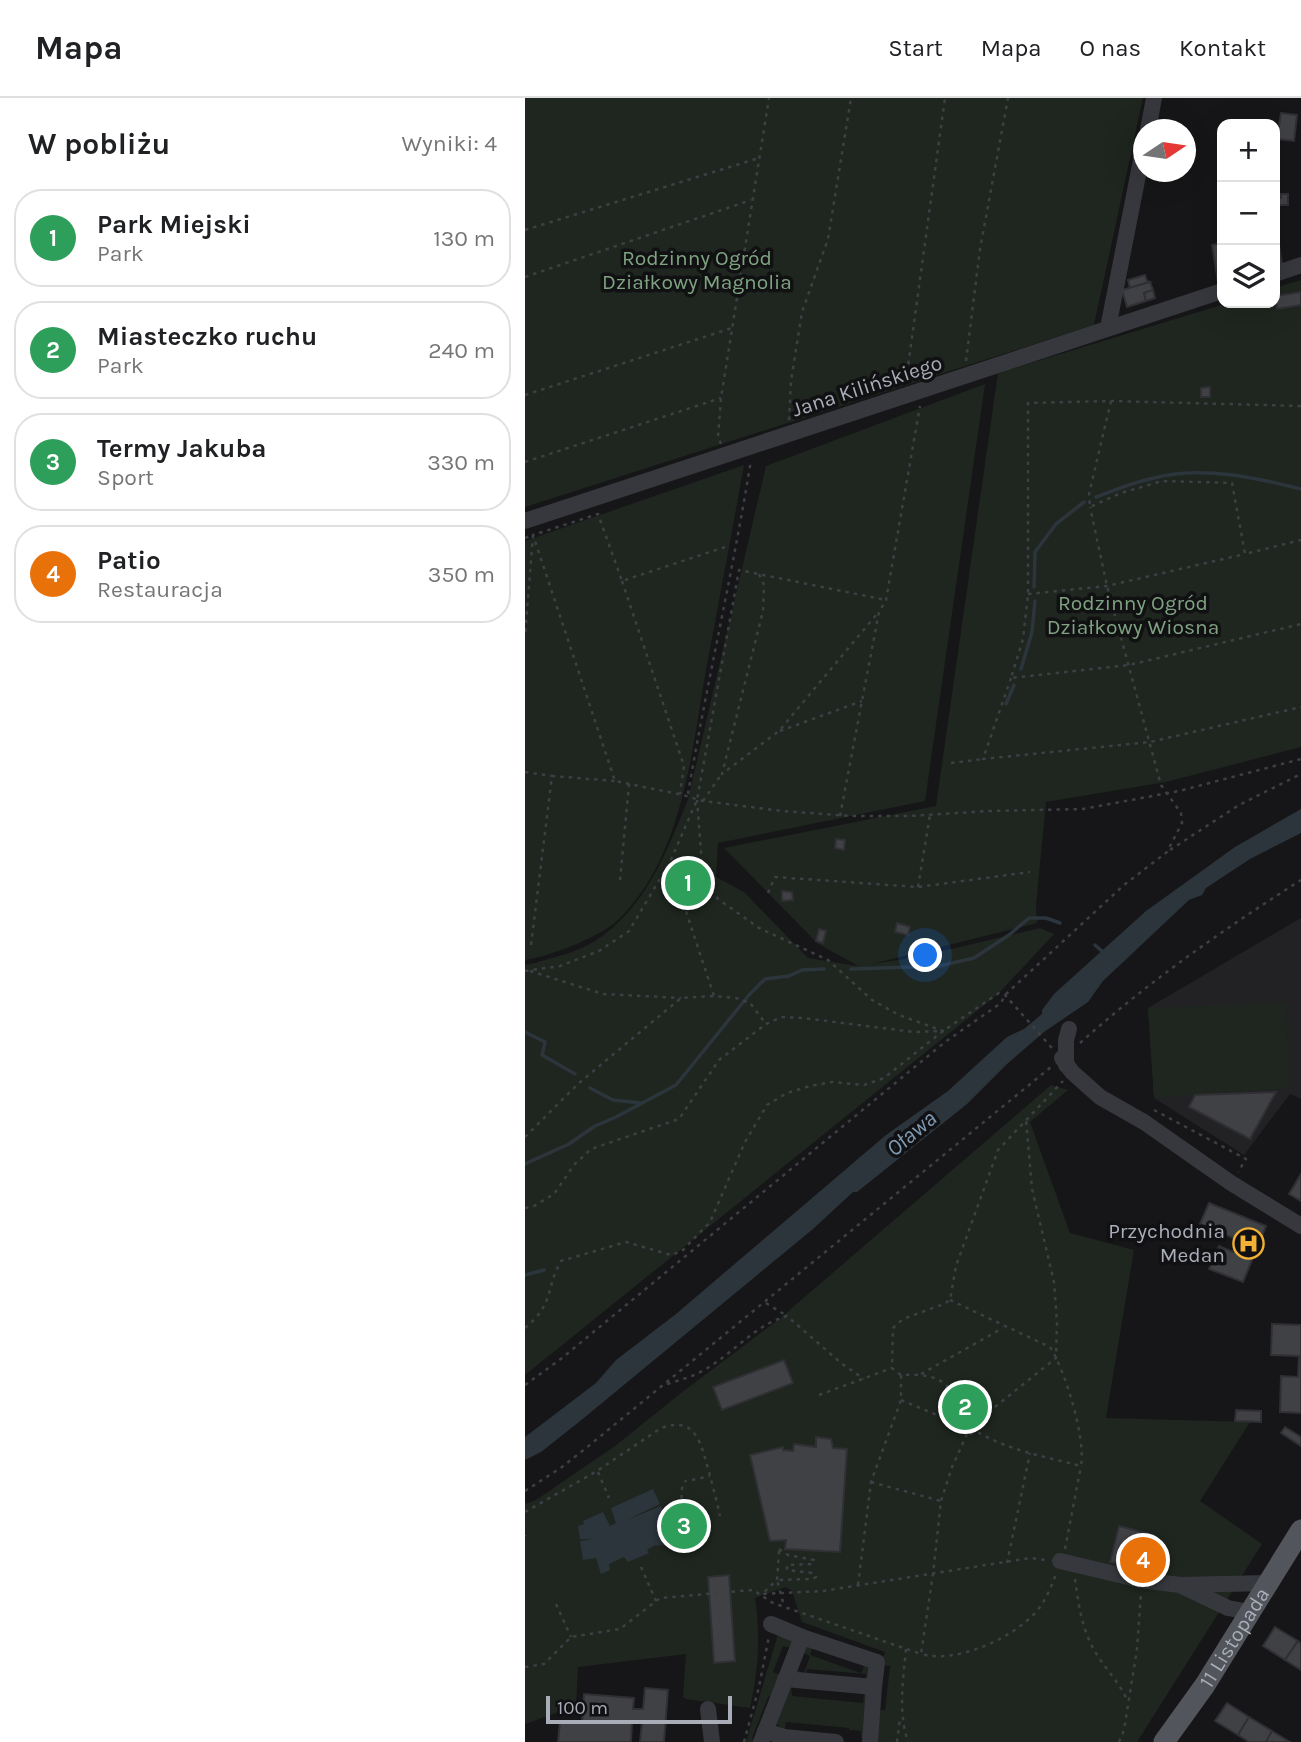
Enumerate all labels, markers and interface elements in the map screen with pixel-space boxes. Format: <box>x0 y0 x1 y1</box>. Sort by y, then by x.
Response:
text: Mapa <box>35 29 123 67</box>
text: Start <box>888 34 943 62</box>
text: Mapa <box>981 34 1042 62</box>
text: O nas <box>1080 34 1141 62</box>
text: Kontakt <box>1179 34 1266 62</box>
north arrow <box>1133 119 1196 182</box>
map controls <box>1217 119 1280 308</box>
button: + <box>1217 119 1280 182</box>
text: W pobliżu <box>28 126 170 162</box>
text: Wyniki: 4 <box>402 130 497 157</box>
button: − <box>1217 182 1280 245</box>
text: Park Miejski <box>97 209 251 240</box>
text: 1 <box>49 225 57 252</box>
text: 130 m <box>433 225 495 252</box>
text: Park <box>97 240 144 267</box>
button: layers <box>1217 245 1280 308</box>
park label: Rodzinny Ogród Działkowy Magnolia <box>602 246 792 294</box>
text: Miasteczko ruchu <box>97 321 317 352</box>
text: 2 <box>46 337 60 364</box>
text: 240 m <box>428 337 495 364</box>
street label: Jana Kilińskiego <box>789 350 945 422</box>
text: Park <box>97 352 144 379</box>
text: Termy Jakuba <box>97 433 267 464</box>
text: 3 <box>46 449 60 476</box>
text: 330 m <box>427 449 495 476</box>
text: Sport <box>97 464 154 491</box>
text: Patio <box>97 545 161 576</box>
text: 4 <box>46 561 60 588</box>
text: 350 m <box>428 561 495 588</box>
text: Restauracja <box>97 576 223 603</box>
park label: Rodzinny Ogród Działkowy Wiosna <box>1047 591 1219 639</box>
pin: 1 <box>665 857 711 909</box>
your location <box>908 938 942 972</box>
water label: Oława <box>881 1105 942 1162</box>
place label: Przychodnia Medan <box>1108 1219 1225 1267</box>
hospital icon: Przychodnia Medan <box>1231 1226 1265 1260</box>
pin: 2 <box>942 1381 988 1433</box>
pin: 3 <box>661 1500 707 1552</box>
pin: 4 <box>1120 1534 1166 1586</box>
street label: 11 Listopada <box>1194 1583 1274 1692</box>
scale bar <box>546 1693 731 1725</box>
text: 100 m <box>557 1697 608 1719</box>

